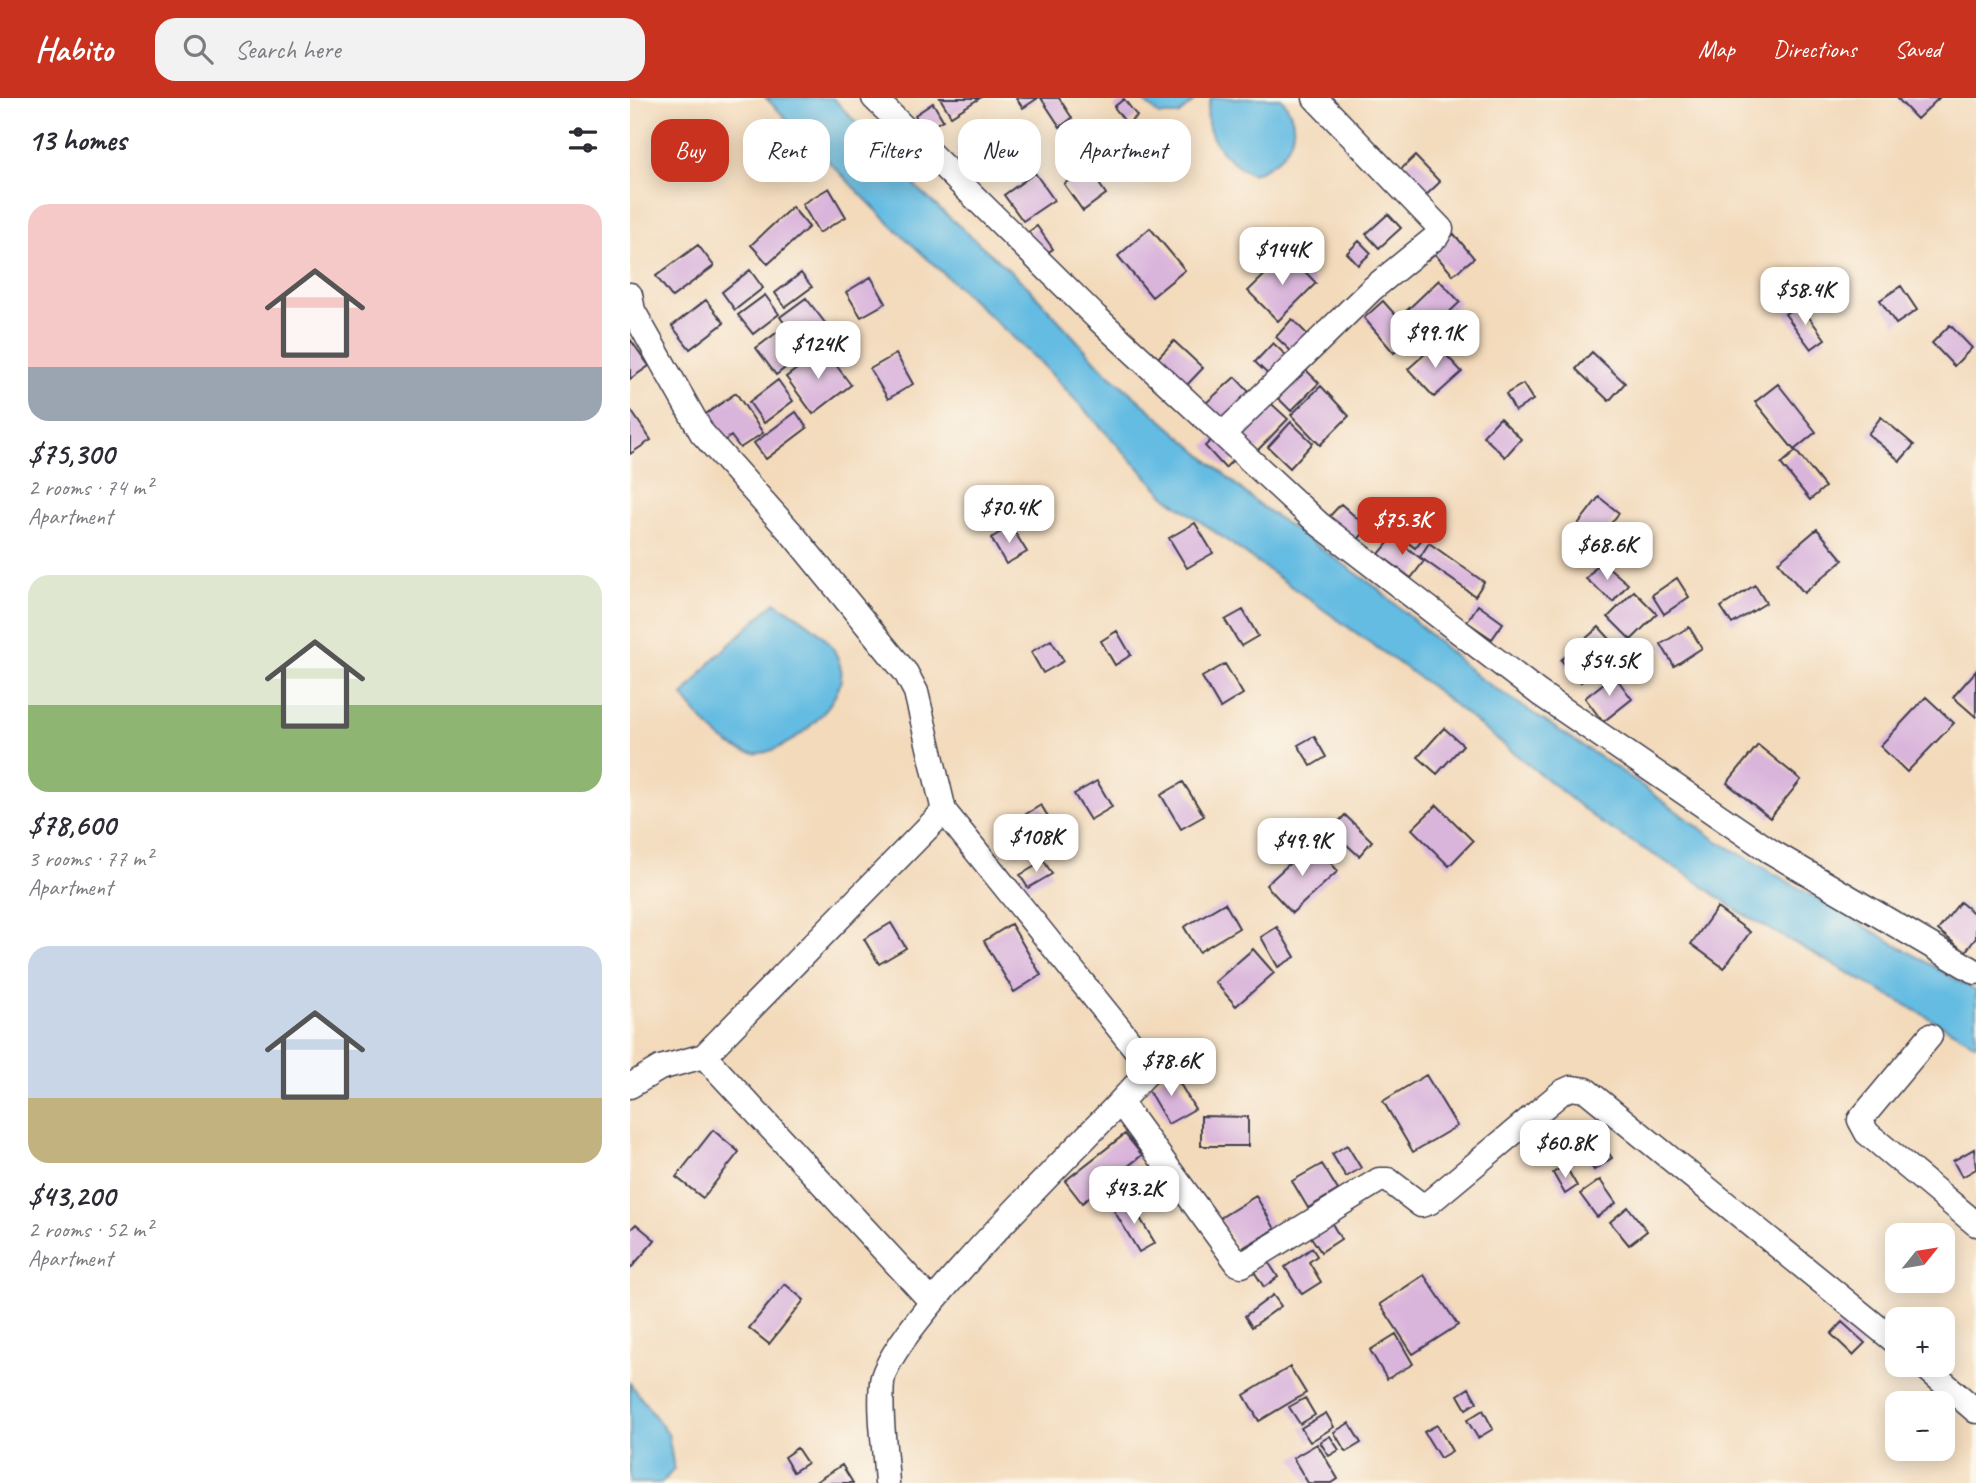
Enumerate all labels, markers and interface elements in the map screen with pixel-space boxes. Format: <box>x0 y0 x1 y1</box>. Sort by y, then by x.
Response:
search box <box>155 18 645 81</box>
text: Habito <box>35 28 113 70</box>
icon: search <box>179 30 217 68</box>
text: Search here <box>235 33 341 66</box>
text: Map <box>1698 34 1735 64</box>
text: Directions <box>1773 34 1856 64</box>
text: Saved <box>1894 34 1941 64</box>
chip: Buy <box>651 119 729 182</box>
chip: Rent <box>743 119 830 182</box>
chip: Filters <box>844 119 944 182</box>
chip: New <box>958 119 1041 182</box>
chip: Apartment <box>1055 119 1191 182</box>
text: 13 homes <box>28 121 126 159</box>
icon: filters <box>564 121 602 159</box>
pin: $144K <box>1233 228 1331 287</box>
text: $144K <box>1255 235 1309 264</box>
icon: home <box>252 250 378 376</box>
pin: $58.4K <box>1748 268 1862 327</box>
text: $58.4K <box>1776 275 1834 304</box>
pin: $99.1K <box>1378 310 1492 370</box>
text: $99.1K <box>1406 318 1464 347</box>
pin: $124K <box>769 322 867 381</box>
text: $124K <box>791 329 845 358</box>
text: $75,300 <box>28 435 114 473</box>
text: 2 rooms · 74 m² <box>28 473 152 502</box>
pin: $70.4K <box>952 486 1066 545</box>
text: $70.4K <box>980 493 1038 522</box>
pin: $75.3K <box>1345 498 1459 557</box>
text: Apartment <box>28 502 113 531</box>
text: $75.3K <box>1373 505 1431 534</box>
pin: $68.6K <box>1550 522 1664 582</box>
text: $68.6K <box>1578 530 1636 559</box>
icon: home <box>252 621 378 747</box>
pin: $54.5K <box>1552 638 1666 698</box>
text: $54.5K <box>1581 646 1637 675</box>
text: $78,600 <box>28 806 115 844</box>
pin: $108K <box>987 814 1085 874</box>
pin: $49.9K <box>1245 818 1359 878</box>
text: $108K <box>1009 822 1063 851</box>
text: $49.9K <box>1273 826 1331 855</box>
text: 3 rooms · 77 m² <box>28 844 152 873</box>
text: Apartment <box>28 873 113 902</box>
icon: home <box>252 992 378 1118</box>
pin: $78.6K <box>1114 1038 1228 1098</box>
text: $78.6K <box>1142 1046 1200 1075</box>
pin: $60.8K <box>1508 1121 1622 1180</box>
text: $60.8K <box>1536 1128 1594 1157</box>
pin: $43.2K <box>1077 1166 1191 1226</box>
text: $43.2K <box>1105 1174 1163 1203</box>
text: $43,200 <box>28 1177 115 1215</box>
text: 2 rooms · 52 m² <box>28 1215 152 1244</box>
north arrow <box>1885 1223 1955 1293</box>
map controls <box>1885 1223 1955 1461</box>
text: Apartment <box>28 1244 113 1273</box>
button: + <box>1885 1307 1955 1377</box>
button: − <box>1885 1391 1955 1461</box>

